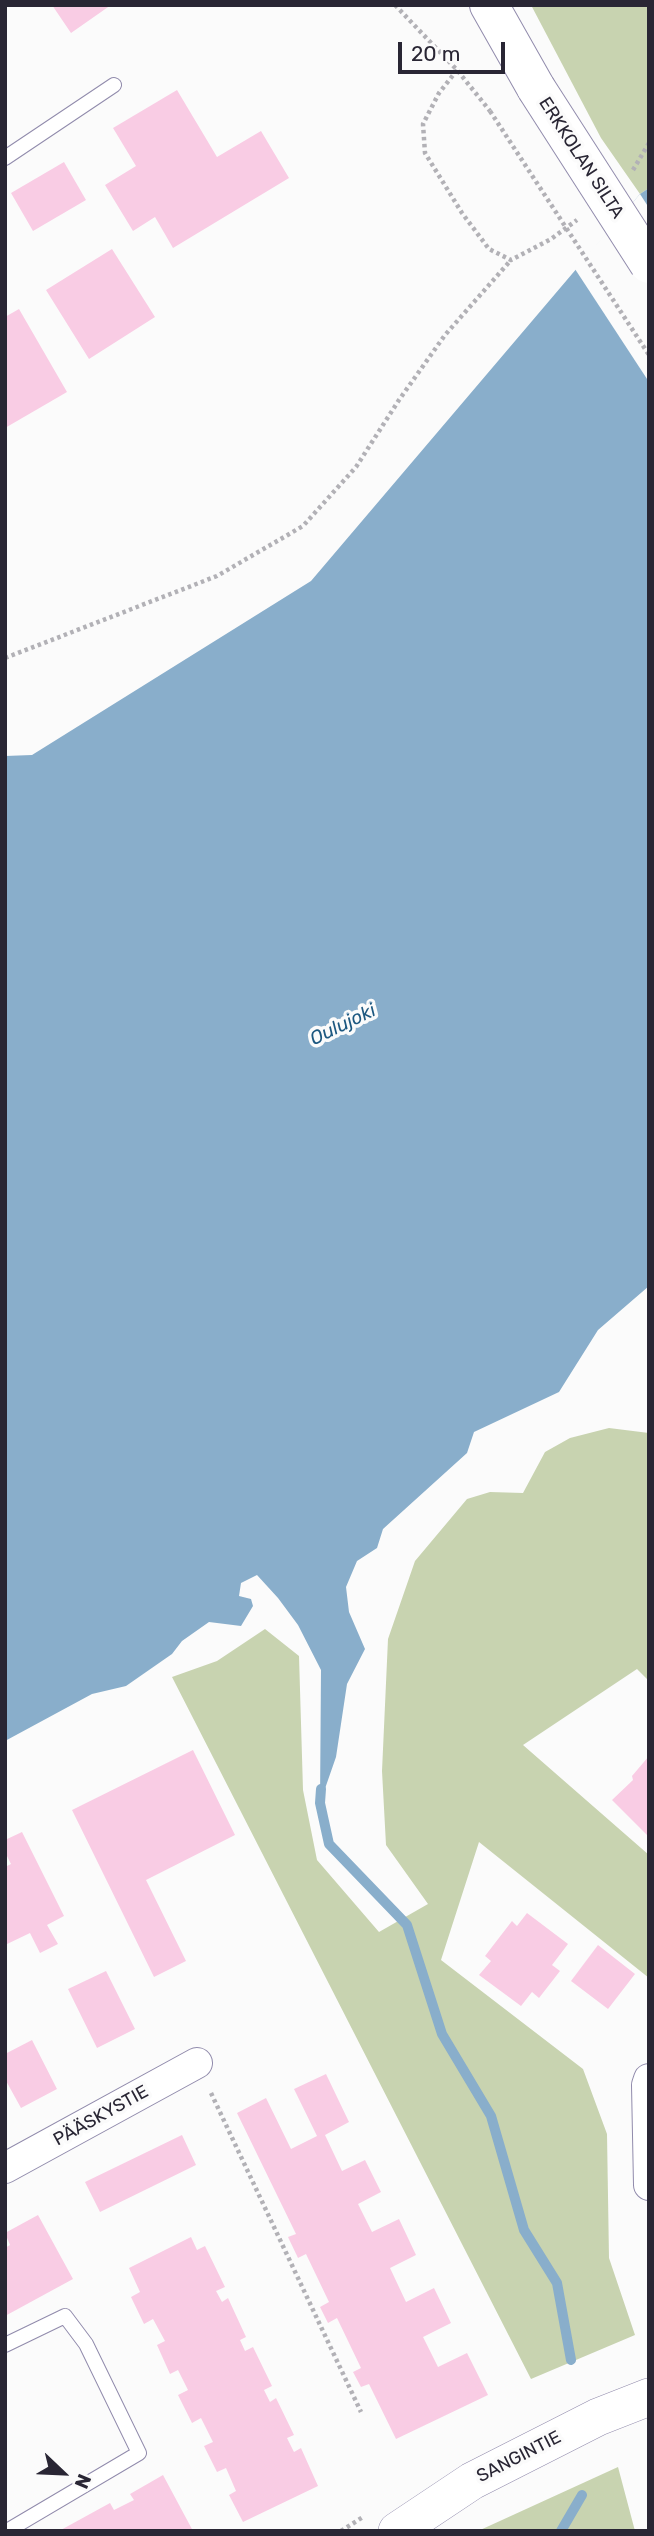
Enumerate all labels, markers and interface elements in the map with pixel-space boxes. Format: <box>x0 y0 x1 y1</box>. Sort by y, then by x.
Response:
scale bar <box>402 28 509 72</box>
text: 20 m <box>411 41 460 66</box>
street label: ERKKOLAN SILTA <box>534 93 628 223</box>
water label: Oulujoki <box>306 999 380 1051</box>
street label: PÄÄSKYSTIE <box>50 2081 152 2151</box>
street label: SANGINTIE <box>473 2427 565 2487</box>
north arrow <box>28 2438 98 2508</box>
text: N <box>70 2471 96 2492</box>

